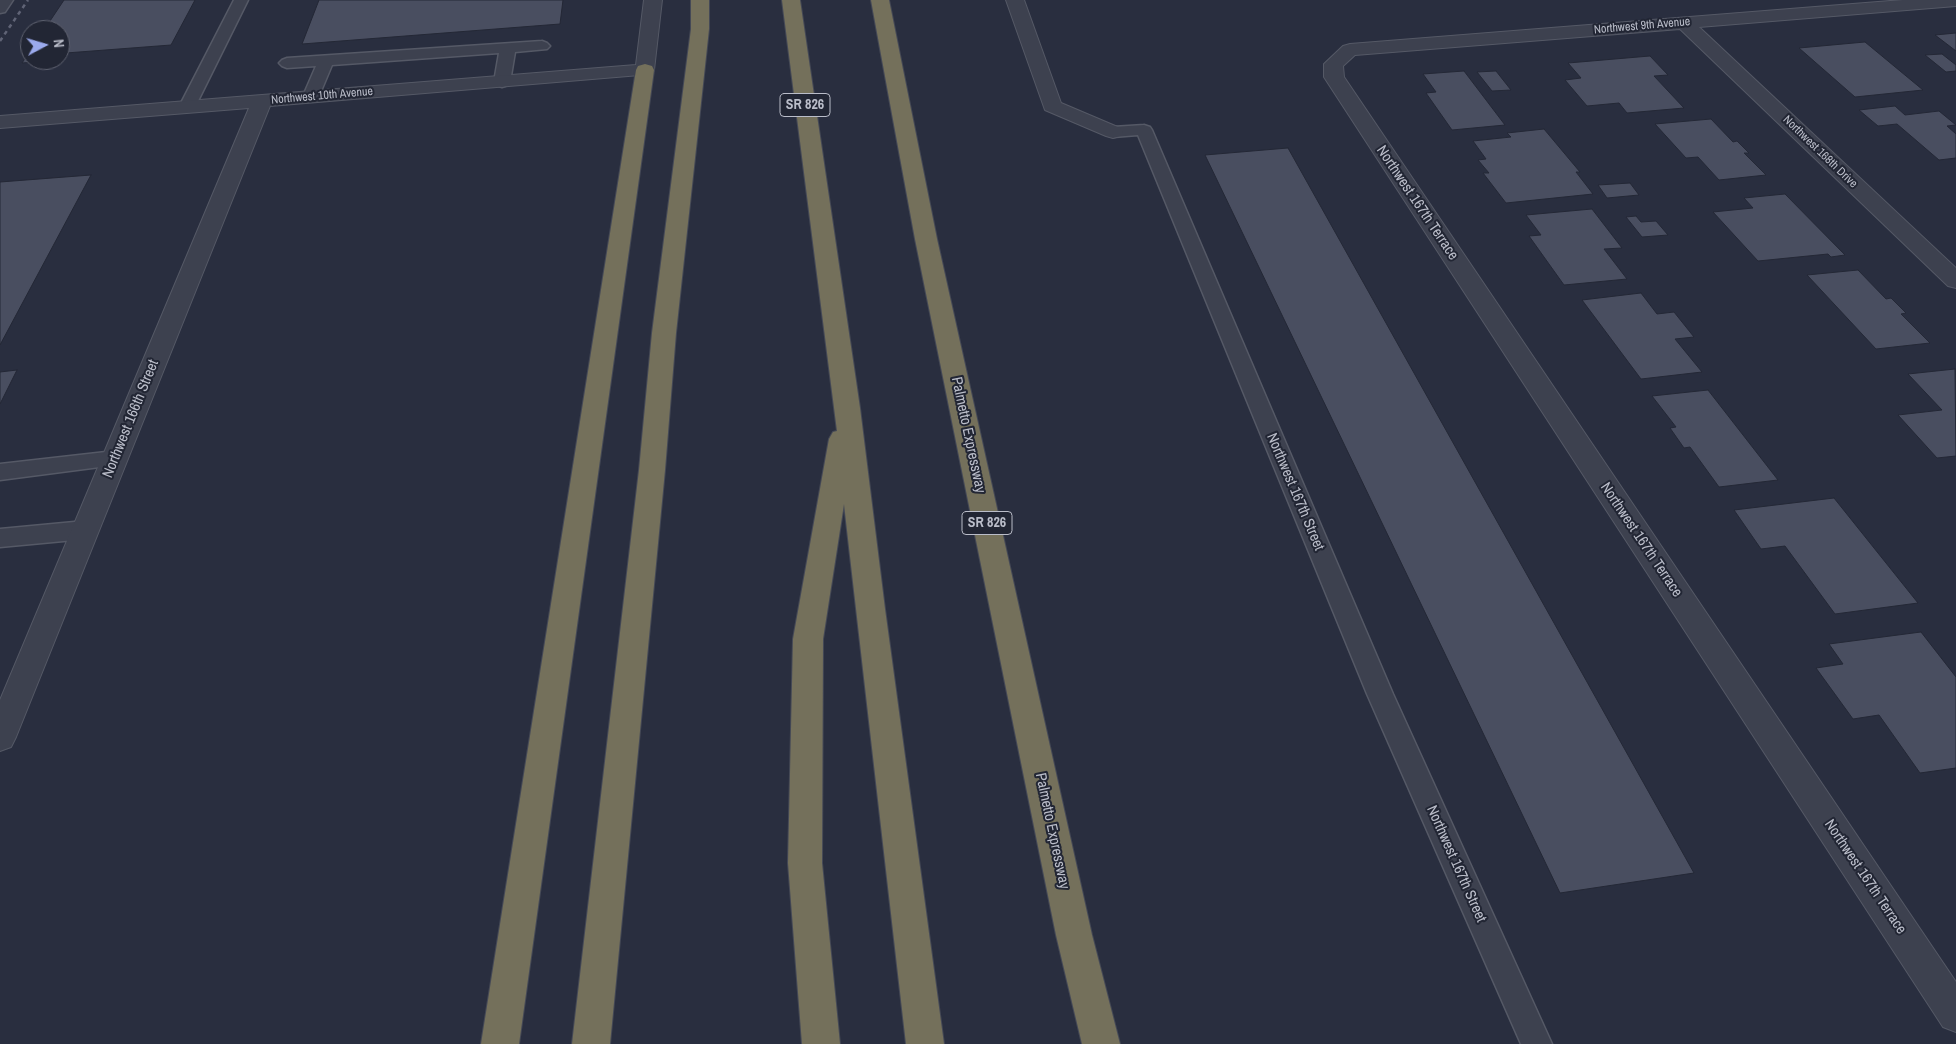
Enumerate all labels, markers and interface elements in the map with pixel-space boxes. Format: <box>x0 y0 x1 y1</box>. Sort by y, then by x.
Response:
street label: Northwest 9th Avenue <box>1593 15 1691 37</box>
north arrow <box>20 20 70 70</box>
text: N <box>50 38 68 49</box>
street label: Northwest 10th Avenue <box>271 84 373 108</box>
road number: SR 826 <box>780 94 830 116</box>
street label: Northwest 168th Drive <box>1780 113 1860 191</box>
street label: Northwest 167th Terrace <box>1372 142 1462 264</box>
street label: Northwest 166th Street <box>99 357 163 481</box>
street label: Palmetto Expressway <box>947 375 989 495</box>
street label: Northwest 167th Street <box>1262 431 1328 553</box>
street label: Northwest 167th Terrace <box>1596 479 1686 601</box>
road number: SR 826 <box>962 512 1012 534</box>
street label: Palmetto Expressway <box>1031 771 1073 891</box>
street label: Northwest 167th Street <box>1422 803 1490 925</box>
street label: Northwest 167th Terrace <box>1820 816 1910 938</box>

